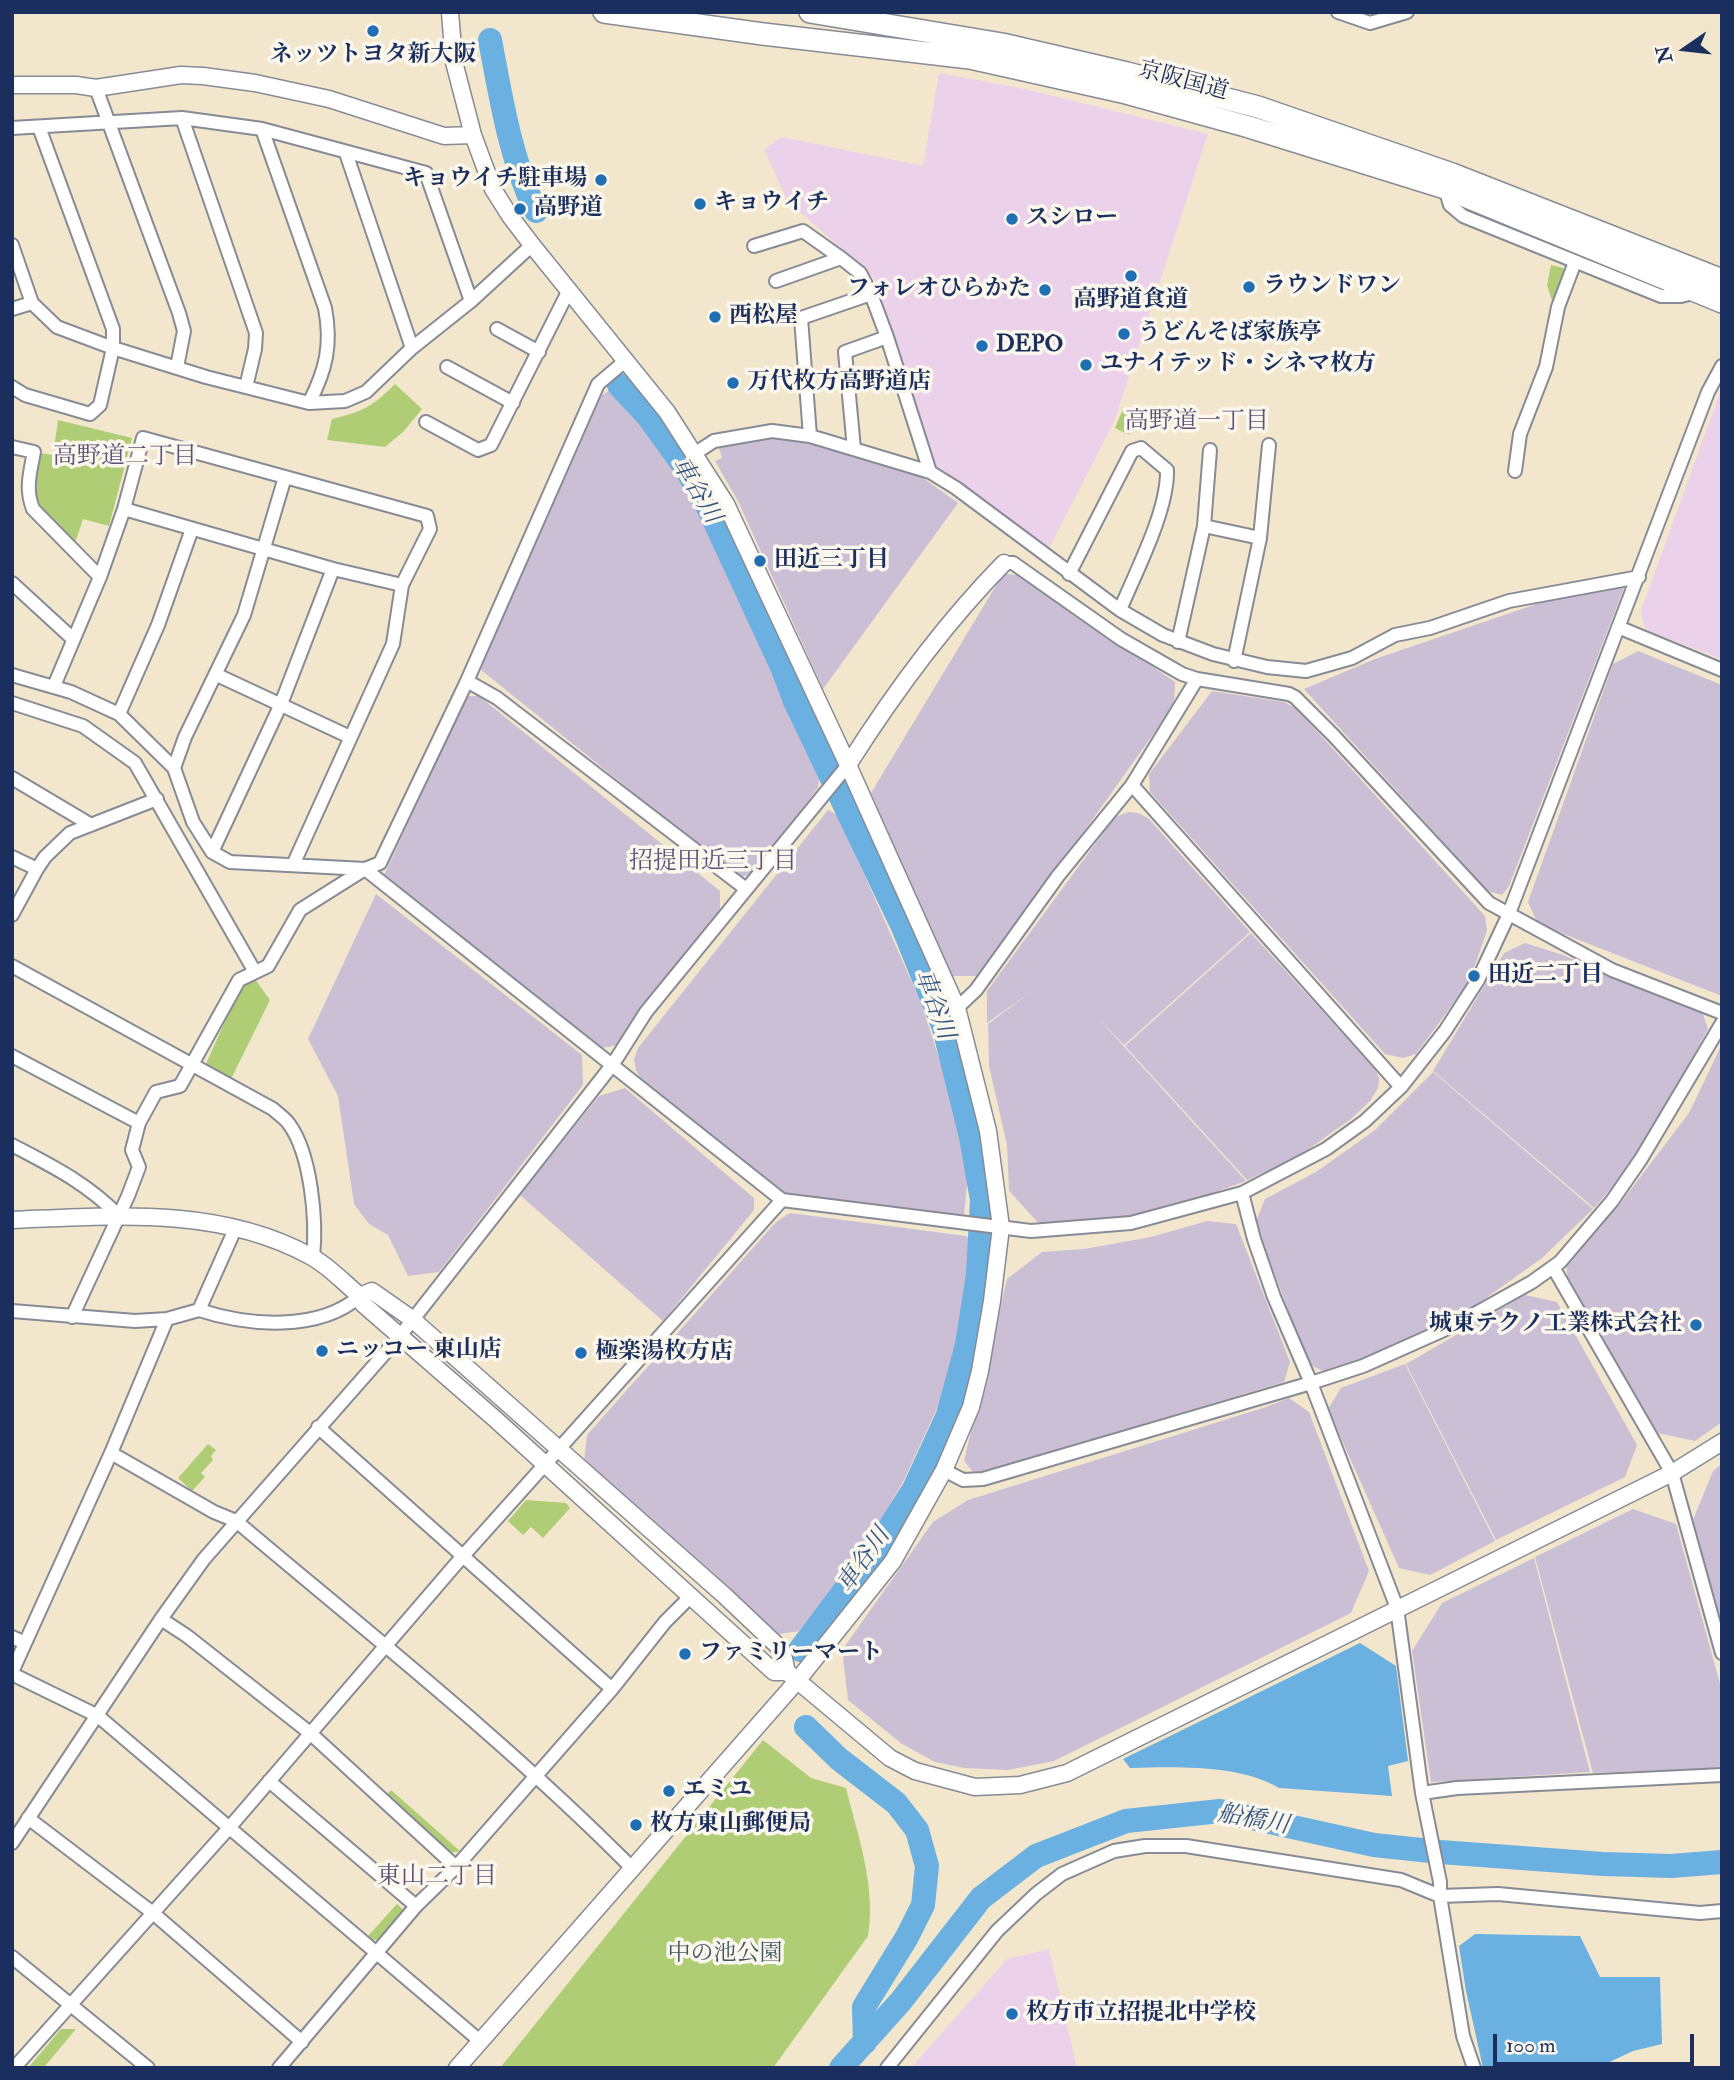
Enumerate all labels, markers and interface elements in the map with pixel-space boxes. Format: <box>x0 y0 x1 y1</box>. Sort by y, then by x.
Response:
north arrow <box>1650 14 1720 84</box>
marker: ネッツトヨタ新大阪 <box>365 23 381 39</box>
place label: ネッツトヨタ新大阪 <box>270 42 476 70</box>
text: N <box>1651 43 1678 65</box>
street label: 京阪国道 <box>1135 57 1231 107</box>
place label: キョウイチ駐車場 <box>403 166 587 194</box>
marker: キョウイチ駐車場 <box>593 172 609 188</box>
place label: キョウイチ <box>714 190 829 218</box>
place label: 高野道 <box>534 195 603 223</box>
marker: キョウイチ <box>692 196 708 212</box>
marker: 高野道 <box>512 201 528 217</box>
place label: スシロー <box>1026 205 1118 233</box>
marker: スシロー <box>1004 211 1020 227</box>
marker: 高野道食道 <box>1123 268 1139 284</box>
place label: ラウンドワン <box>1263 273 1401 301</box>
place label: フォレオひらかた <box>847 276 1031 304</box>
marker: ラウンドワン <box>1241 279 1257 295</box>
marker: フォレオひらかた <box>1037 282 1053 298</box>
place label: 高野道食道 <box>1074 287 1188 315</box>
place label: 西松屋 <box>729 303 798 331</box>
marker: 西松屋 <box>707 309 723 325</box>
place label: うどんそば家族亭 <box>1138 320 1322 348</box>
marker: うどんそば家族亭 <box>1116 326 1132 342</box>
place label: DEPO <box>996 332 1063 360</box>
marker: DEPO <box>974 338 990 354</box>
place label: ユナイテッド・シネマ枚方 <box>1100 351 1376 379</box>
marker: ユナイテッド・シネマ枚方 <box>1078 357 1094 373</box>
place label: 万代枚方高野道店 <box>747 369 931 397</box>
marker: 万代枚方高野道店 <box>725 375 741 391</box>
district label: 高野道一丁目 <box>1125 409 1269 437</box>
district label: 高野道二丁目 <box>53 444 197 472</box>
water label: 車谷川 <box>664 453 726 529</box>
place label: 田近三丁目 <box>774 547 889 575</box>
marker: 田近三丁目 <box>752 553 768 569</box>
district label: 招提田近三丁目 <box>629 849 797 877</box>
place label: 田近二丁目 <box>1488 962 1603 990</box>
water label: 車谷川 <box>907 966 959 1044</box>
marker: 田近二丁目 <box>1466 968 1482 984</box>
place label: 城東テクノ工業株式会社 <box>1429 1311 1682 1339</box>
marker: 城東テクノ工業株式会社 <box>1688 1317 1704 1333</box>
place label: ニッコー 東山店 <box>336 1337 502 1365</box>
place label: 極楽湯枚方店 <box>595 1339 733 1367</box>
marker: ニッコー 東山店 <box>314 1343 330 1359</box>
marker: 極楽湯枚方店 <box>573 1345 589 1361</box>
water label: 車谷川 <box>833 1523 897 1599</box>
place label: ファミリーマート <box>699 1640 883 1668</box>
marker: ファミリーマート <box>677 1646 693 1662</box>
place label: エミユ <box>683 1777 752 1805</box>
marker: エミユ <box>661 1783 677 1799</box>
water label: 船橋川 <box>1215 1801 1291 1841</box>
place label: 枚方東山郵便局 <box>650 1811 811 1839</box>
marker: 枚方東山郵便局 <box>628 1817 644 1833</box>
district label: 東山二丁目 <box>377 1864 497 1892</box>
park label: 中の池公園 <box>668 1941 782 1969</box>
place label: 枚方市立招提北中学校 <box>1026 2000 1256 2028</box>
marker: 枚方市立招提北中学校 <box>1004 2006 1020 2022</box>
scale bar <box>1496 2021 1697 2064</box>
text: 100 m <box>1506 2032 1556 2059</box>

